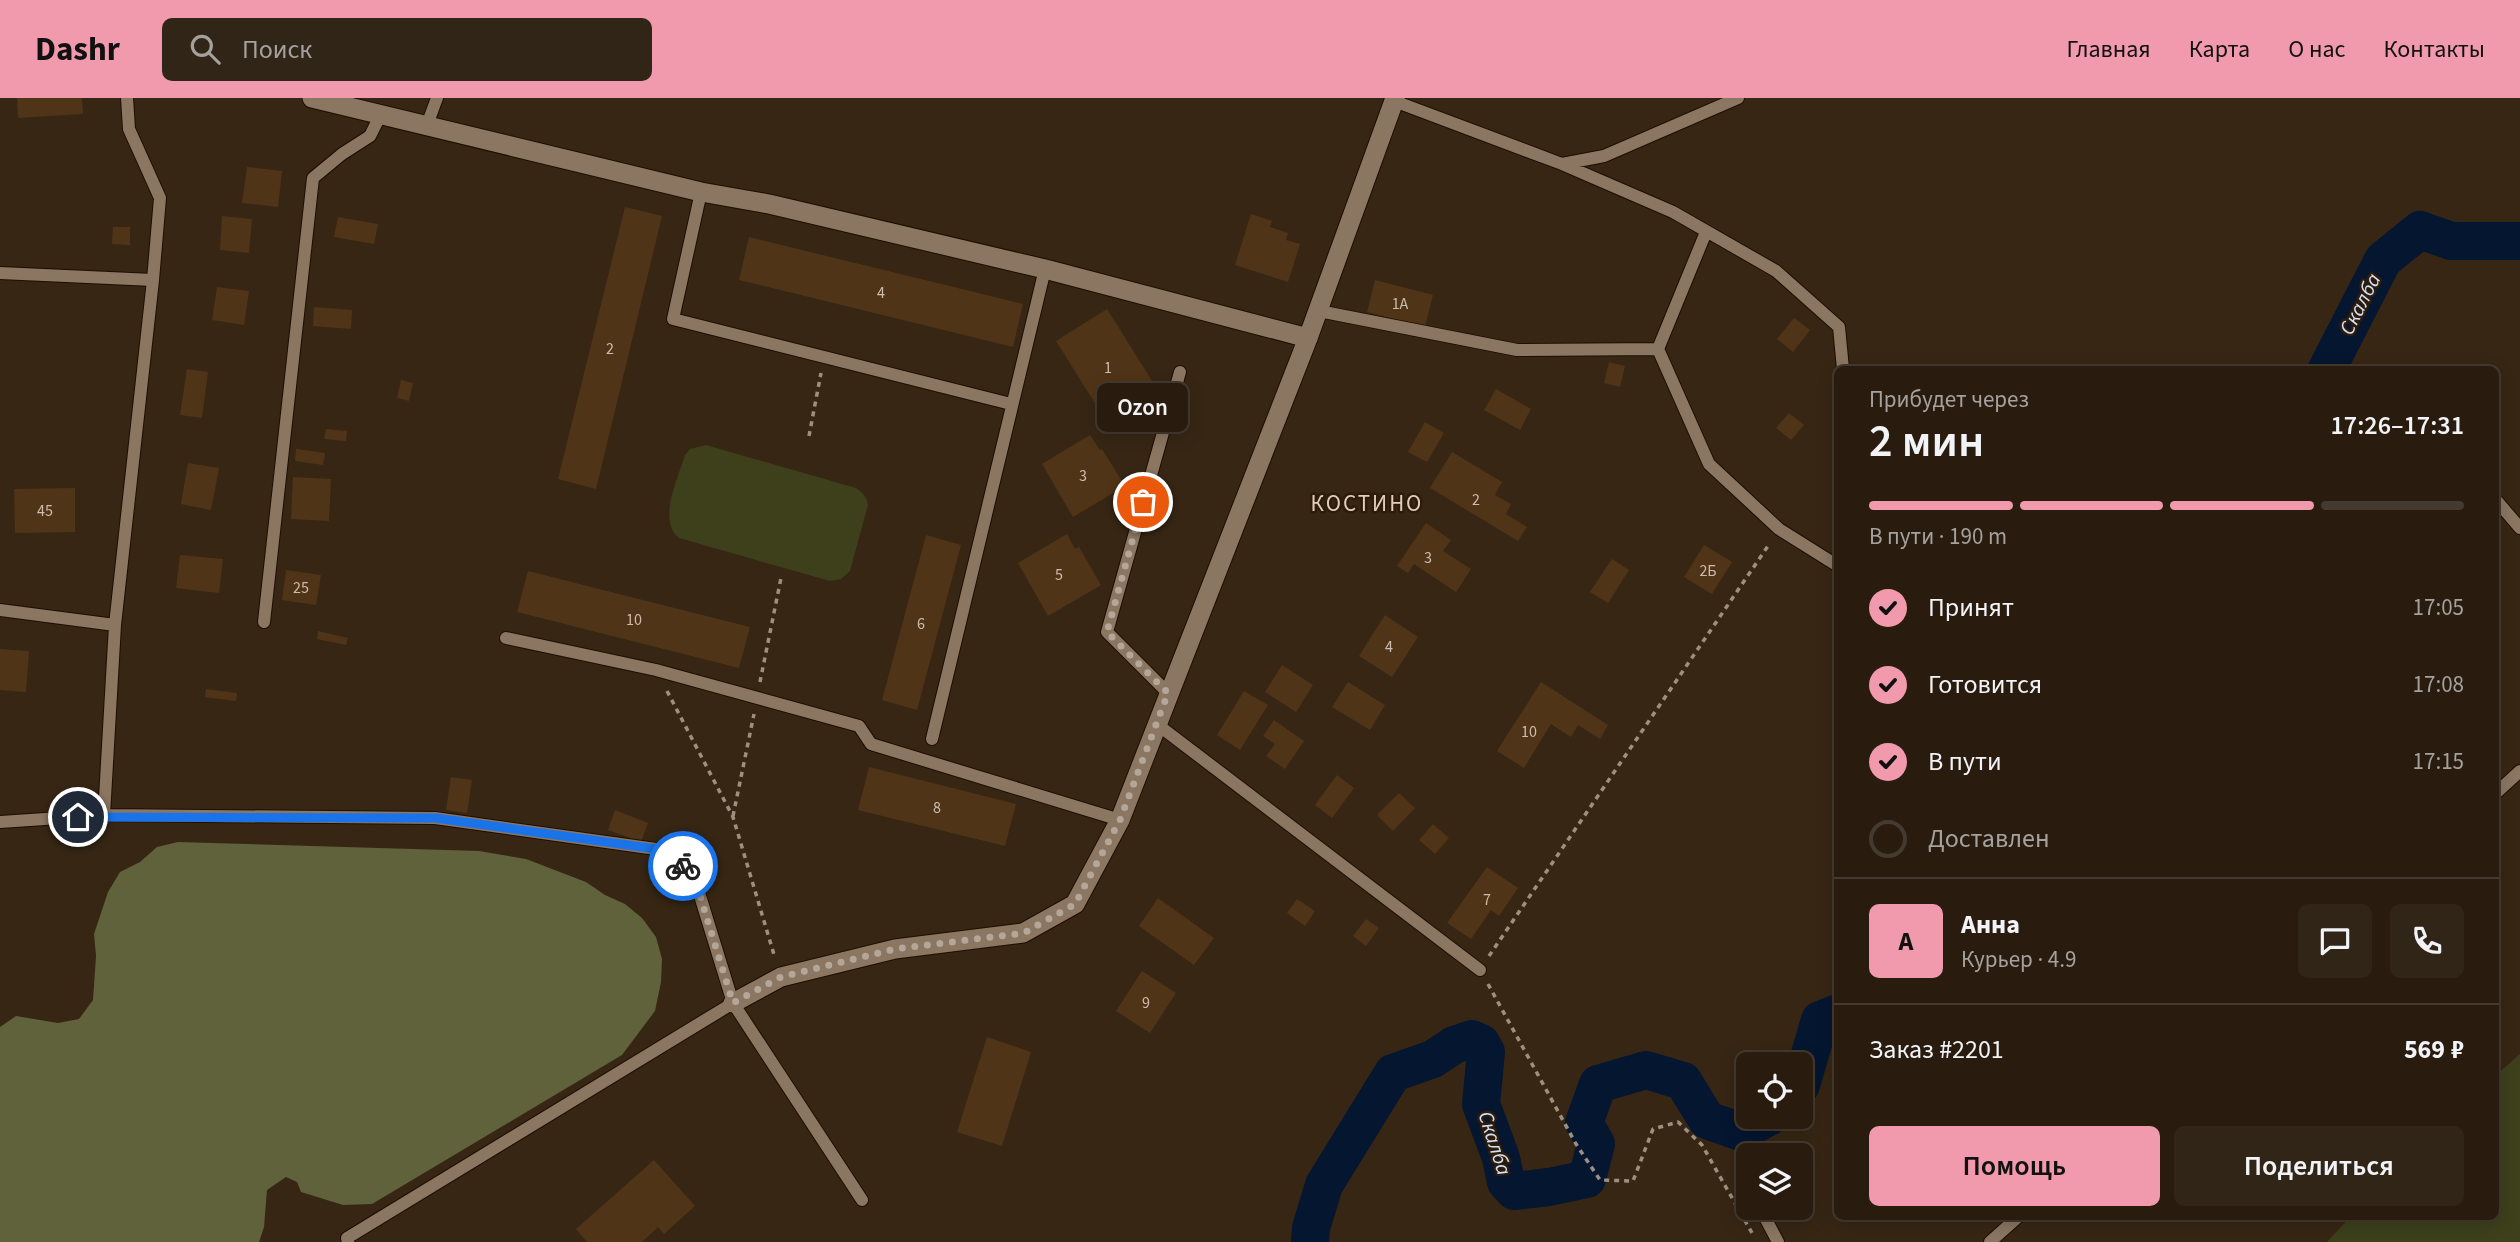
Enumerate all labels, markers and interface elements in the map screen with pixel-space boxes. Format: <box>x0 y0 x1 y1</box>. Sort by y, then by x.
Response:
search box <box>162 18 652 81</box>
text: Dashr <box>35 26 120 73</box>
icon: search <box>186 30 224 68</box>
text: Поиск <box>242 31 312 68</box>
text: Главная <box>2066 32 2151 67</box>
text: Карта <box>2189 32 2250 67</box>
text: О нас <box>2288 32 2345 67</box>
text: Контакты <box>2383 32 2485 67</box>
water label: Скалба <box>2332 268 2388 340</box>
house number: 4 <box>877 282 885 304</box>
house number: 1А <box>1392 293 1409 315</box>
house number: 2 <box>606 338 614 360</box>
house number: 1 <box>1104 357 1112 379</box>
callout: Ozon <box>1098 383 1188 432</box>
text: Прибудет через <box>1869 383 2029 416</box>
text: Ozon <box>1117 391 1168 424</box>
text: 17:26–17:31 <box>2331 407 2464 444</box>
text: 2 мин <box>1869 409 1984 474</box>
house number: 3 <box>1079 465 1087 487</box>
pin <box>1113 472 1173 532</box>
icon: bag <box>1124 483 1162 521</box>
district label: КОСТИНО <box>1311 487 1423 520</box>
house number: 2 <box>1472 489 1480 511</box>
house number: 45 <box>37 500 53 522</box>
text: В пути · 190 m <box>1869 520 2007 553</box>
house number: 3 <box>1424 547 1432 569</box>
house number: 2Б <box>1699 560 1717 582</box>
house number: 5 <box>1055 564 1063 586</box>
house number: 25 <box>293 577 309 599</box>
icon: check <box>1869 589 1907 627</box>
text: Принят <box>1928 589 2014 626</box>
text: 17:05 <box>2413 591 2464 624</box>
house number: 10 <box>626 609 642 631</box>
house number: 6 <box>917 613 925 635</box>
house number: 4 <box>1385 636 1393 658</box>
icon: check <box>1869 666 1907 704</box>
text: Готовится <box>1928 666 2042 703</box>
text: 17:08 <box>2413 668 2464 701</box>
house number: 10 <box>1521 721 1537 743</box>
icon: check <box>1869 743 1907 781</box>
text: В пути <box>1928 743 2002 780</box>
text: 17:15 <box>2413 745 2464 778</box>
pin <box>48 787 108 847</box>
house number: 8 <box>933 797 941 819</box>
icon: home <box>59 798 97 836</box>
text: Доставлен <box>1928 820 2050 857</box>
courier <box>648 831 718 901</box>
icon: bike <box>664 847 702 885</box>
house number: 7 <box>1483 889 1491 911</box>
button: chat <box>2298 904 2372 978</box>
button: phone <box>2390 904 2464 978</box>
text: Анна <box>1961 906 2020 943</box>
text: А <box>1899 923 1913 960</box>
text: Курьер · 4.9 <box>1961 943 2076 976</box>
house number: 9 <box>1142 992 1150 1014</box>
text: Заказ #2201 <box>1869 1031 2004 1068</box>
text: 569 ₽ <box>2404 1031 2464 1068</box>
map controls <box>1736 1052 1813 1220</box>
button: locate <box>1736 1052 1813 1129</box>
water label: Скалба <box>1471 1107 1519 1179</box>
button: Помощь <box>1869 1126 2160 1206</box>
button: Поделиться <box>2174 1126 2464 1206</box>
button: layers <box>1736 1143 1813 1220</box>

